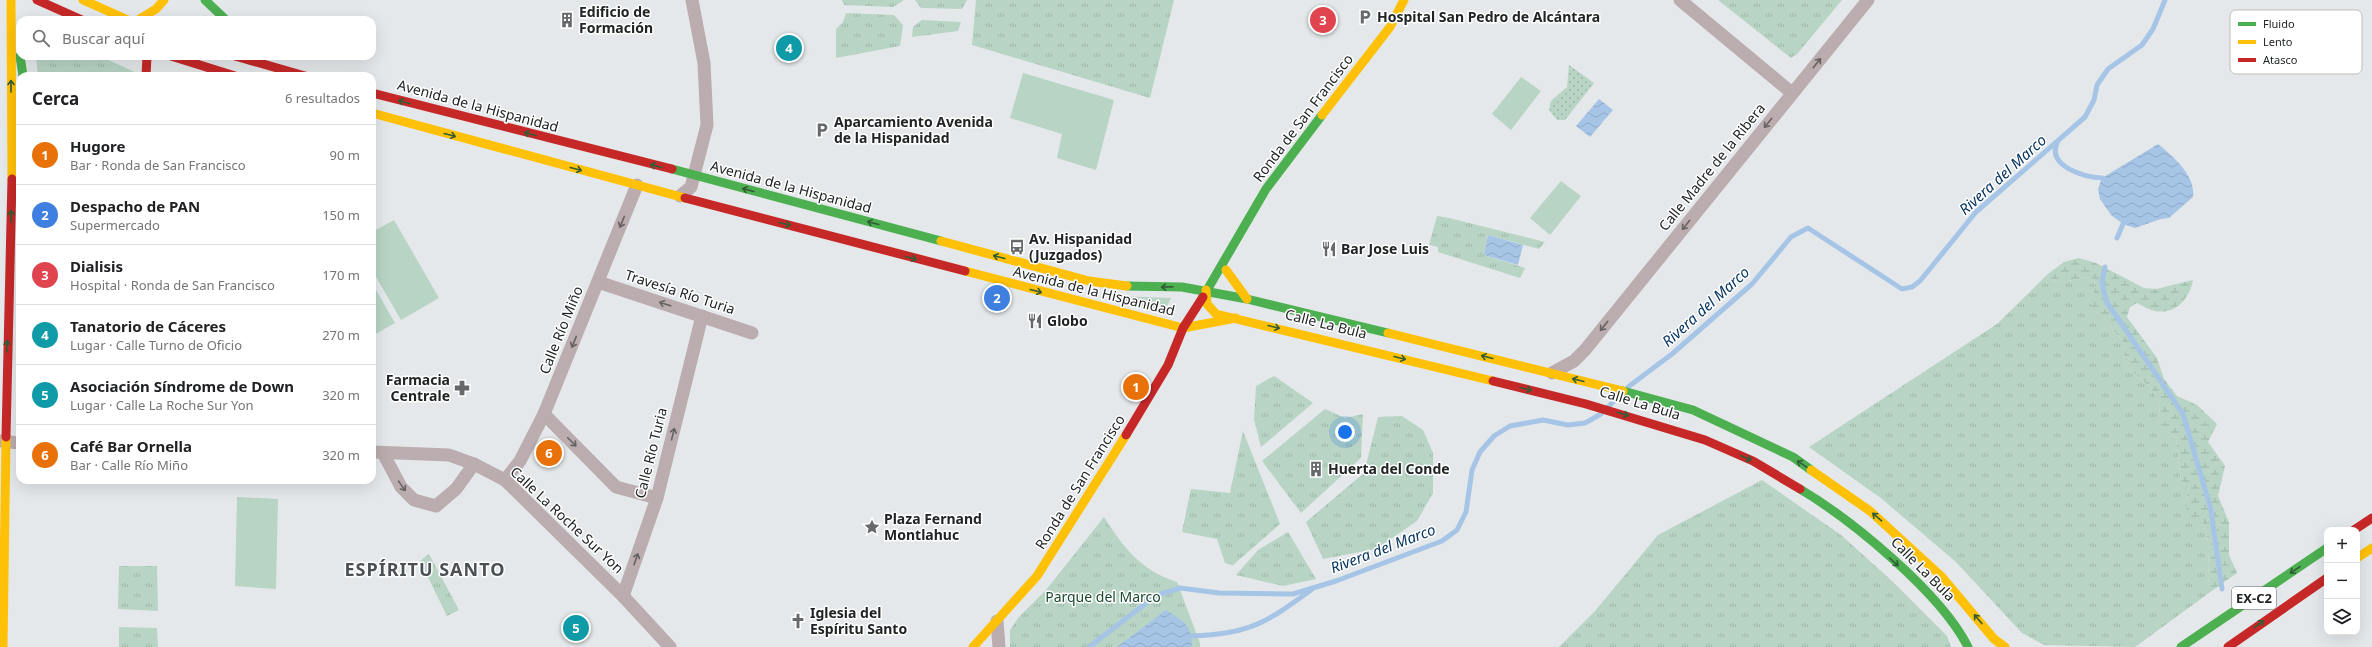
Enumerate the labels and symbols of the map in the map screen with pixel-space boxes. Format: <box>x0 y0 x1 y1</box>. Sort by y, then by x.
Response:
place label: Edificio de Formación <box>579 2 653 37</box>
pin: 3 <box>1310 5 1336 35</box>
place label: Hospital San Pedro de Alcántara <box>1377 7 1600 26</box>
parking icon: Hospital San Pedro de Alcántara <box>1356 8 1374 26</box>
legend <box>2230 10 2362 74</box>
building icon: Edificio de Formación <box>558 11 576 29</box>
text: Fluido <box>2263 16 2295 31</box>
pin: 4 <box>776 33 802 63</box>
text: Lento <box>2263 34 2293 49</box>
street label: Ronda de San Francisco <box>1248 50 1357 185</box>
text: Atasco <box>2263 52 2298 67</box>
one-way arrow <box>1812 58 1821 68</box>
street label: Avenida de la Hispanidad <box>395 75 561 136</box>
one-way arrow <box>7 80 15 93</box>
one-way arrow <box>398 97 411 105</box>
street label: Calle Madre de la Ribera <box>1654 99 1769 234</box>
place label: Aparcamiento Avenida de la Hispanidad <box>834 112 993 147</box>
one-way arrow <box>1763 118 1772 129</box>
parking icon: Aparcamiento Avenida de la Hispanidad <box>813 121 831 139</box>
one-way arrow <box>524 130 537 137</box>
water label: Rivera del Marco <box>1954 130 2050 219</box>
one-way arrow <box>443 132 456 139</box>
street label: Avenida de la Hispanidad <box>708 156 874 217</box>
one-way arrow <box>650 161 663 169</box>
one-way arrow <box>569 166 582 173</box>
one-way arrow <box>741 185 754 193</box>
one-way arrow <box>8 210 15 223</box>
one-way arrow <box>618 215 626 227</box>
one-way arrow <box>867 219 880 227</box>
one-way arrow <box>1682 219 1690 230</box>
one-way arrow <box>778 221 791 228</box>
place label: Av. Hispanidad (Juzgados) <box>1029 229 1132 264</box>
bus stop icon: Av. Hispanidad (Juzgados) <box>1008 238 1026 256</box>
place label: Bar Jose Luis <box>1341 239 1429 258</box>
restaurant icon: Bar Jose Luis <box>1320 240 1338 258</box>
one-way arrow <box>992 253 1005 260</box>
one-way arrow <box>904 255 917 262</box>
street label: Avenida de la Hispanidad <box>1011 261 1177 320</box>
water label: Rivera del Marco <box>1657 262 1753 351</box>
street label: Travesía Río Turia <box>623 265 738 318</box>
street label: Calle Río Miño <box>534 283 587 377</box>
pin: 2 <box>984 283 1010 313</box>
one-way arrow <box>1161 283 1174 291</box>
one-way arrow <box>1029 288 1042 295</box>
one-way arrow <box>659 300 672 307</box>
street label: Calle La Bula <box>1283 304 1369 343</box>
place label: Globo <box>1047 311 1088 330</box>
restaurant icon: Globo <box>1026 312 1044 330</box>
one-way arrow <box>1600 320 1609 331</box>
one-way arrow <box>1267 324 1280 332</box>
one-way arrow <box>569 336 577 348</box>
one-way arrow <box>4 340 11 353</box>
one-way arrow <box>1480 353 1493 361</box>
one-way arrow <box>1393 355 1406 363</box>
place label: Farmacia Centrale <box>386 370 450 405</box>
pin: 1 <box>1123 372 1149 402</box>
one-way arrow <box>1572 375 1585 383</box>
pharmacy icon: Farmacia Centrale <box>453 379 471 397</box>
street label: Calle La Bula <box>1597 381 1683 424</box>
one-way arrow <box>1519 386 1532 393</box>
street label: Calle Río Turia <box>630 406 671 500</box>
street label: Ronda de San Francisco <box>1030 411 1129 553</box>
one-way arrow <box>1617 411 1630 418</box>
your location <box>1335 422 1355 442</box>
one-way arrow <box>669 428 677 441</box>
one-way arrow <box>567 437 577 447</box>
pin: 6 <box>536 438 562 468</box>
one-way arrow <box>1739 455 1751 462</box>
place label: Huerta del Conde <box>1328 459 1450 478</box>
building icon: Huerta del Conde <box>1307 460 1325 478</box>
one-way arrow <box>1797 460 1808 468</box>
street label: Calle La Roche Sur Yon <box>507 462 628 577</box>
one-way arrow <box>398 481 406 492</box>
place label: Plaza Fernand Montlahuc <box>884 509 982 544</box>
one-way arrow <box>1872 512 1882 521</box>
place icon: Plaza Fernand Montlahuc <box>863 518 881 536</box>
water label: Rivera del Marco <box>1327 519 1438 577</box>
street label: Calle La Bula <box>1887 532 1960 605</box>
one-way arrow <box>633 553 641 565</box>
district label: ESPÍRITU SANTO <box>345 557 505 581</box>
one-way arrow <box>1889 557 1899 566</box>
one-way arrow <box>2289 566 2300 574</box>
park label: Parque del Marco <box>1045 587 1161 606</box>
road number: EX-C2 <box>2232 587 2276 609</box>
place label: Iglesia del Espíritu Santo <box>810 603 907 638</box>
church icon: Iglesia del Espíritu Santo <box>789 612 807 630</box>
pin: 5 <box>563 613 589 643</box>
one-way arrow <box>1974 613 1983 624</box>
one-way arrow <box>2254 619 2265 628</box>

